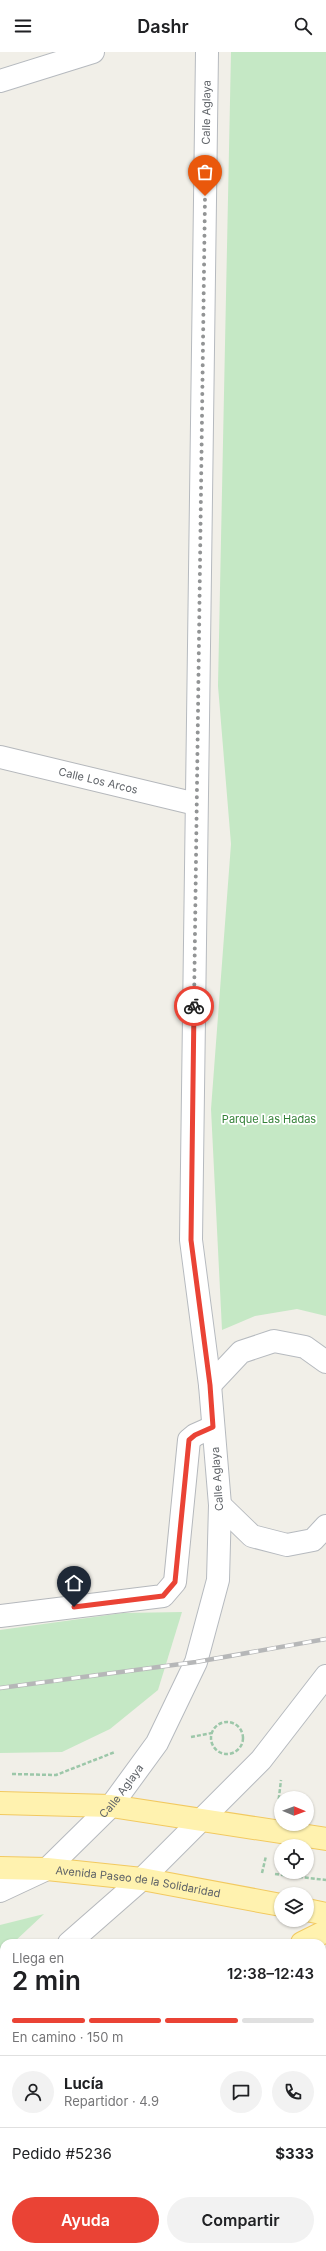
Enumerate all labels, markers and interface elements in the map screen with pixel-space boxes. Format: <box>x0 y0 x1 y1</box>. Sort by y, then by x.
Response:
icon: menu <box>12 15 34 37</box>
icon: search <box>292 15 314 37</box>
text: Dashr <box>137 16 189 37</box>
street label: Calle Aglaya <box>199 80 214 145</box>
pin <box>188 155 222 196</box>
icon: bag <box>194 161 216 183</box>
street label: Calle Los Arcos <box>57 764 139 797</box>
courier <box>174 986 214 1026</box>
icon: bike <box>183 995 205 1017</box>
park label: Parque Las Hadas <box>222 1112 316 1126</box>
street label: Calle Aglaya <box>208 1446 226 1512</box>
pin <box>57 1566 91 1607</box>
icon: home <box>63 1572 85 1594</box>
street label: Calle Aglaya <box>96 1761 146 1821</box>
north arrow <box>274 1791 314 1831</box>
map controls <box>274 1791 314 1927</box>
button: locate <box>274 1839 314 1879</box>
street label: Avenida Paseo de la Solidaridad <box>55 1863 222 1901</box>
button: layers <box>274 1887 314 1927</box>
text: Llega en <box>12 1950 64 1966</box>
text: 12:38–12:43 <box>227 1964 314 1983</box>
text: 2 min <box>12 1965 81 1996</box>
text: En camino · 150 m <box>12 2029 124 2045</box>
button: person <box>12 2071 54 2113</box>
button: chat <box>220 2071 262 2113</box>
button: phone <box>272 2071 314 2113</box>
text: Lucía <box>64 2074 103 2093</box>
text: Repartidor · 4.9 <box>64 2093 159 2109</box>
text: Pedido #5236 <box>12 2144 112 2163</box>
text: $333 <box>275 2144 314 2163</box>
button: Ayuda <box>12 2197 159 2243</box>
button: Compartir <box>167 2197 314 2243</box>

